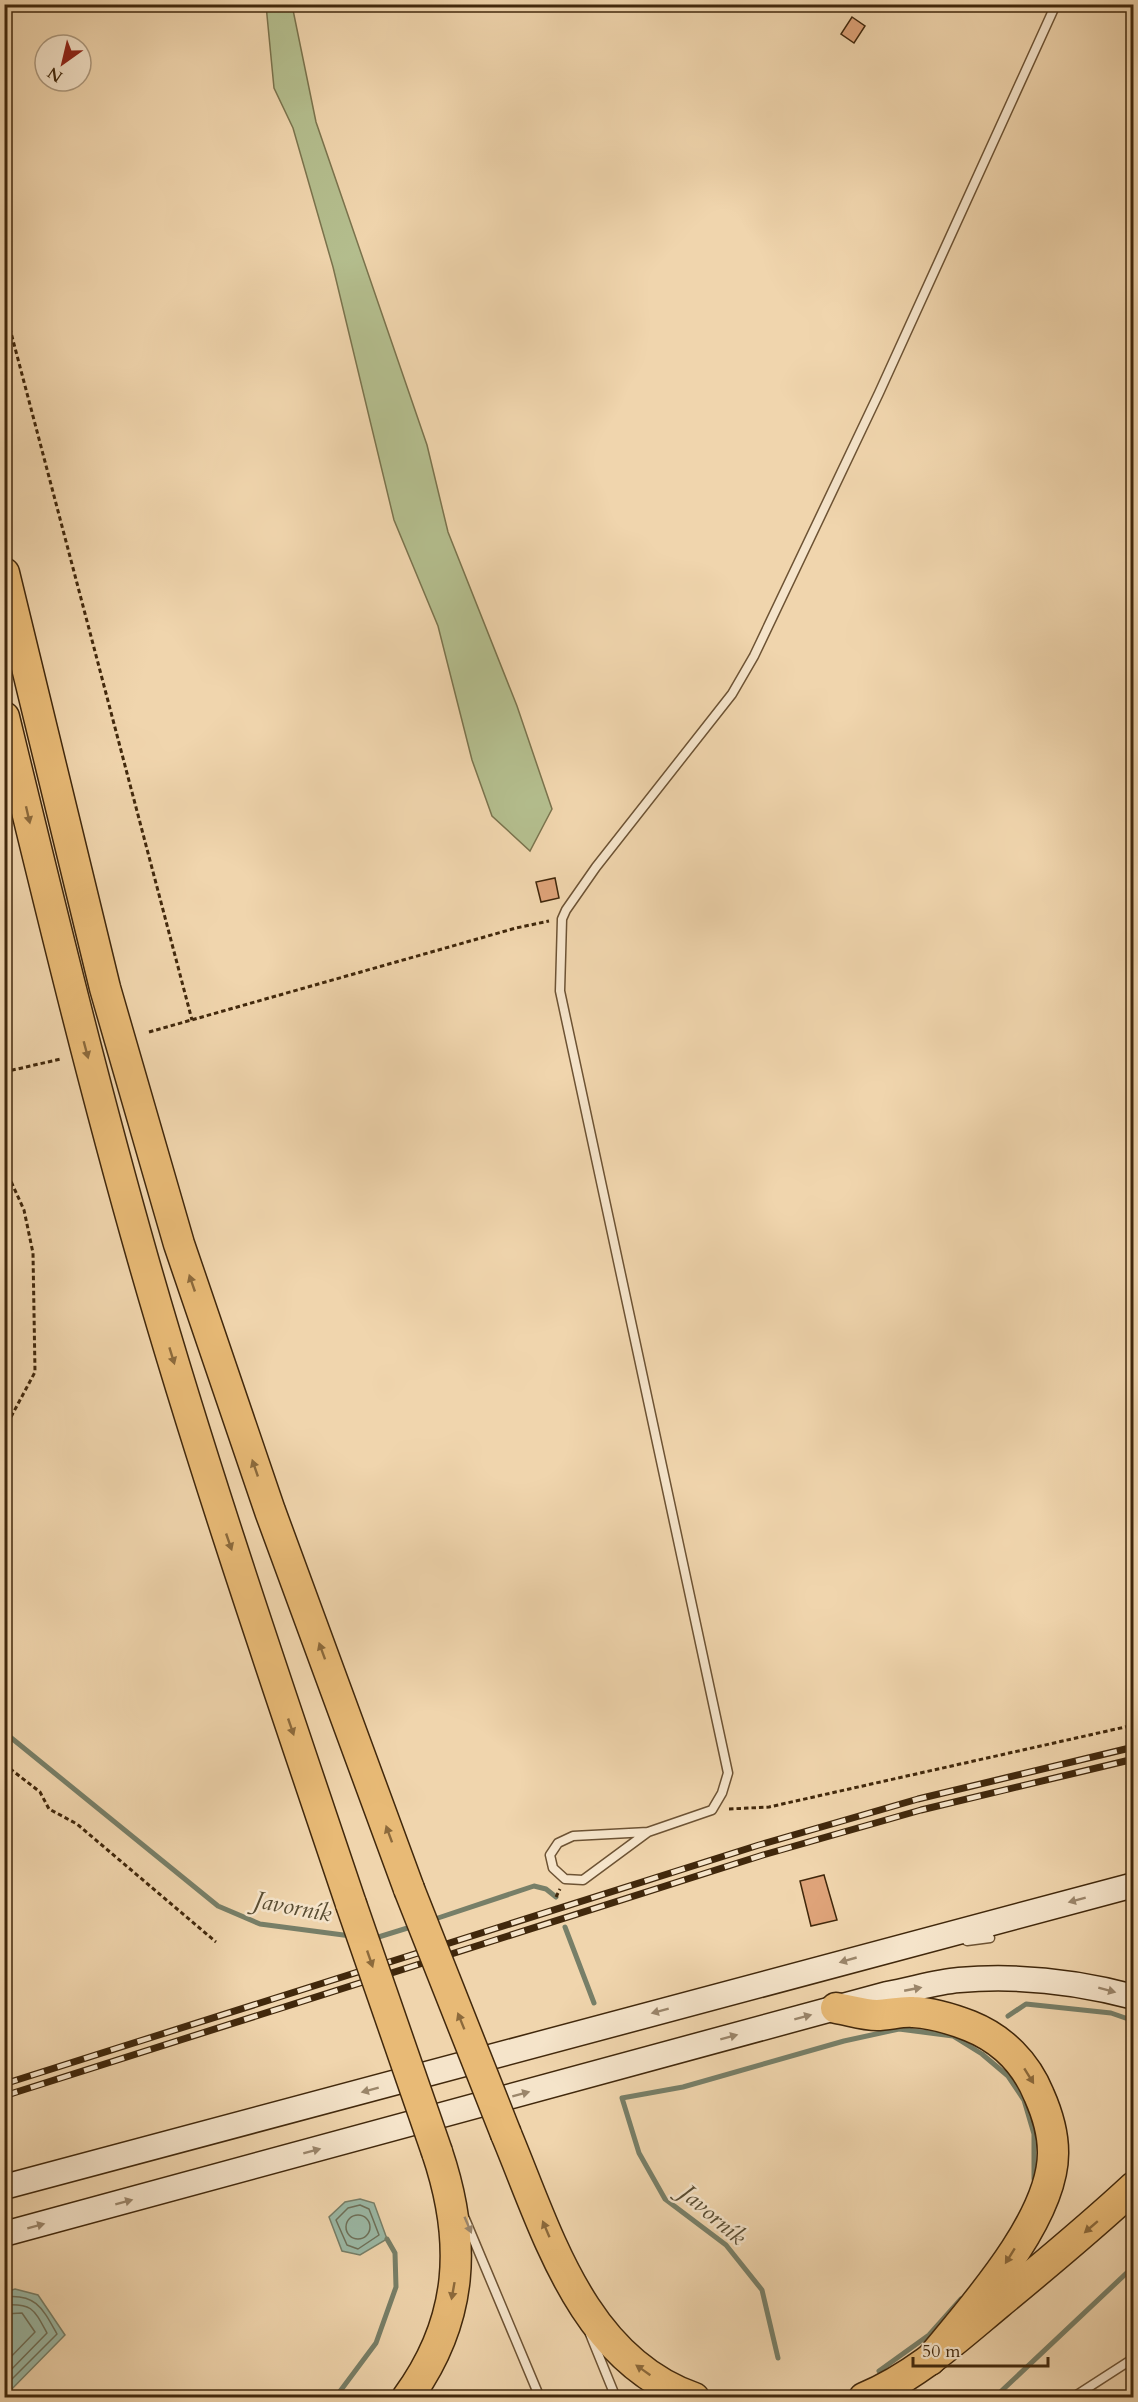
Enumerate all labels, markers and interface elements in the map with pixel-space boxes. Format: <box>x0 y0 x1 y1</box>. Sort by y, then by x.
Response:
north arrow <box>33 33 93 93</box>
text: N <box>43 62 67 88</box>
one-way arrow <box>23 806 33 824</box>
one-way arrow <box>82 1041 91 1059</box>
one-way arrow <box>187 1274 197 1292</box>
one-way arrow <box>168 1347 177 1365</box>
one-way arrow <box>250 1459 260 1477</box>
one-way arrow <box>224 1533 234 1551</box>
one-way arrow <box>316 1642 326 1660</box>
one-way arrow <box>287 1718 297 1736</box>
one-way arrow <box>384 1825 393 1843</box>
water label: Javorník <box>247 1882 335 1931</box>
one-way arrow <box>1068 1895 1086 1905</box>
one-way arrow <box>365 1950 375 1968</box>
one-way arrow <box>839 1956 857 1965</box>
one-way arrow <box>904 1984 923 1993</box>
one-way arrow <box>1098 1986 1116 1995</box>
one-way arrow <box>650 2007 668 2016</box>
one-way arrow <box>456 2011 466 2029</box>
one-way arrow <box>794 2012 812 2021</box>
one-way arrow <box>720 2032 738 2041</box>
one-way arrow <box>1023 2068 1034 2084</box>
one-way arrow <box>361 2085 379 2095</box>
one-way arrow <box>512 2089 530 2098</box>
one-way arrow <box>303 2145 321 2155</box>
water label: Javorník <box>669 2174 753 2253</box>
one-way arrow <box>115 2197 133 2206</box>
one-way arrow <box>464 2216 473 2234</box>
one-way arrow <box>541 2220 550 2238</box>
one-way arrow <box>1084 2220 1099 2233</box>
one-way arrow <box>27 2221 45 2230</box>
one-way arrow <box>1005 2248 1016 2265</box>
one-way arrow <box>448 2282 457 2301</box>
scale bar <box>913 2330 1048 2368</box>
text: 50 m <box>922 2339 961 2364</box>
one-way arrow <box>635 2364 651 2376</box>

